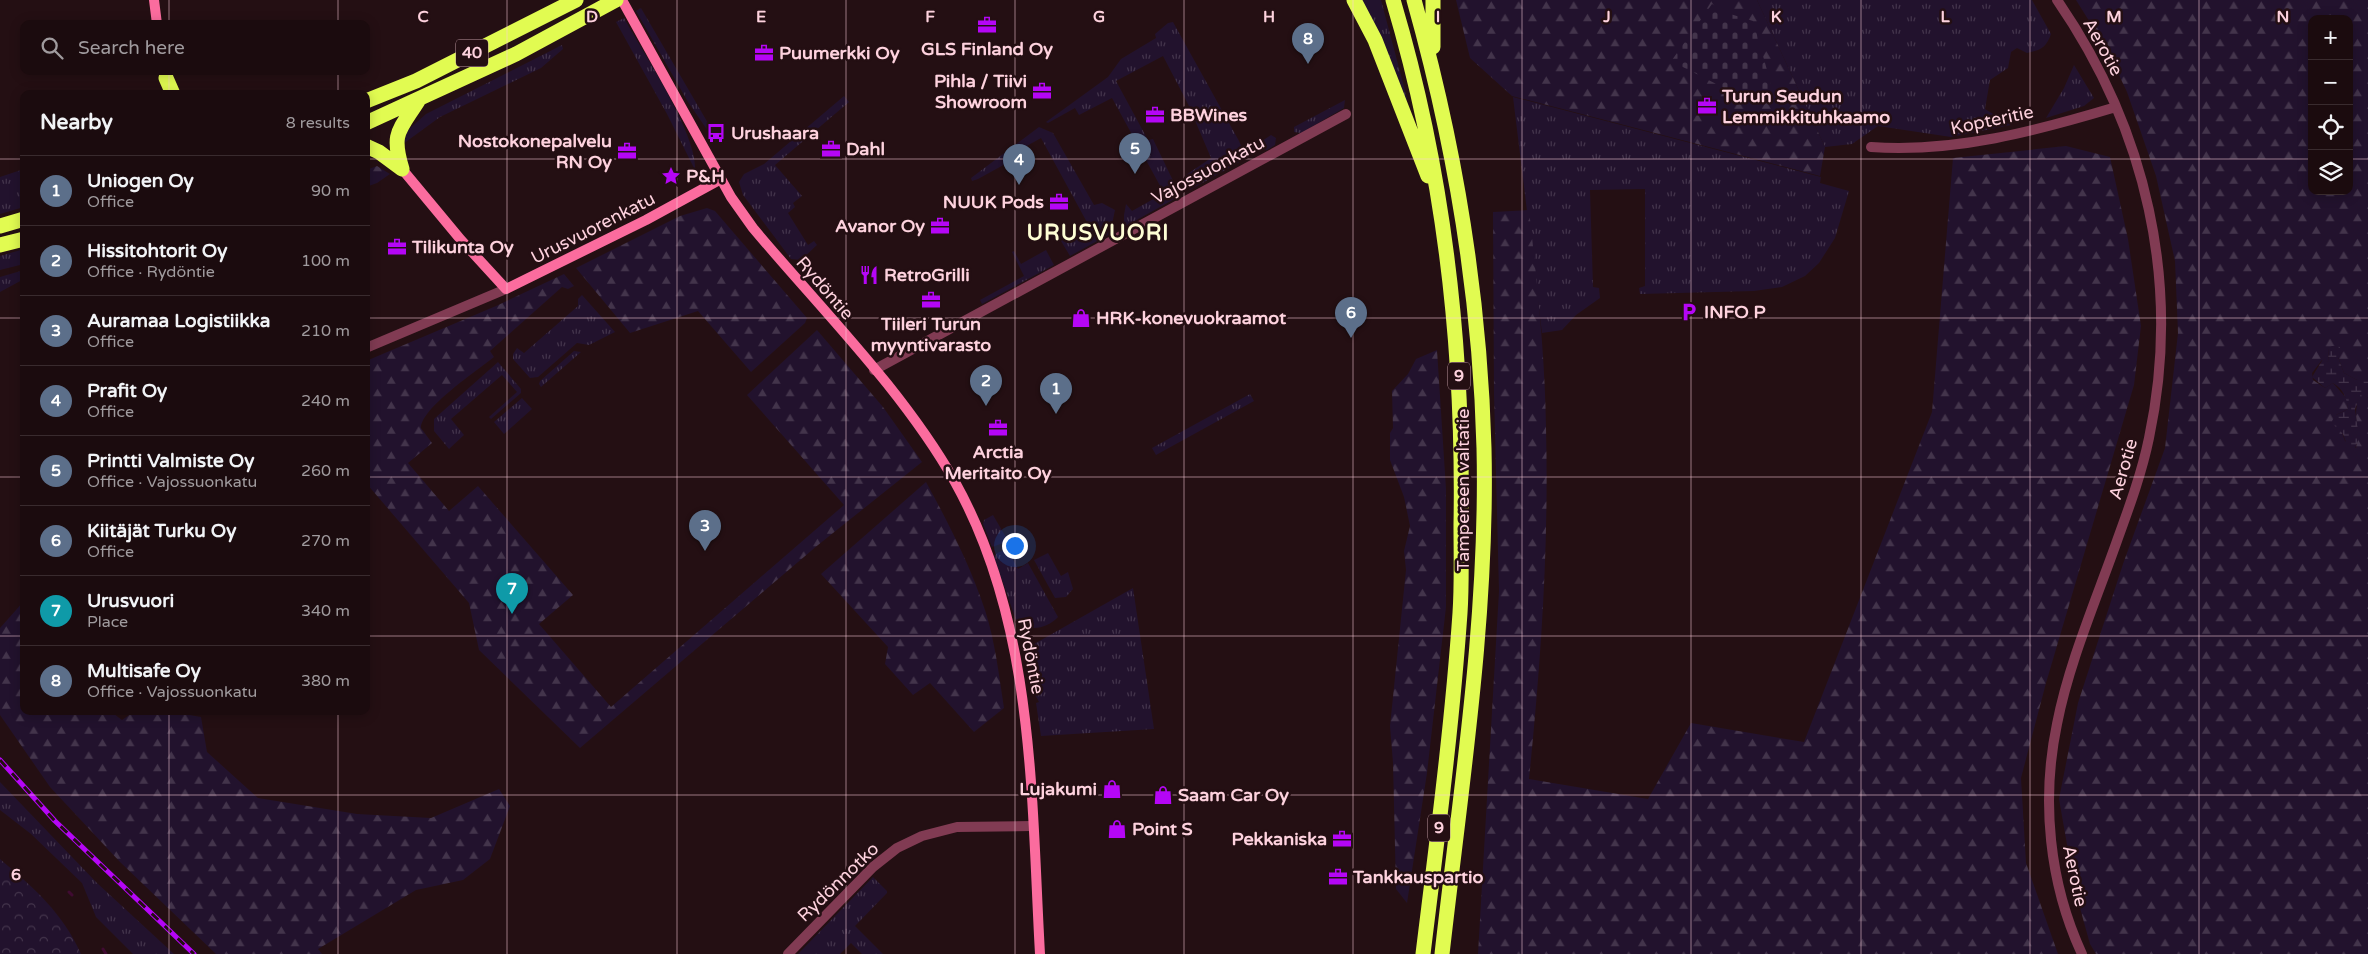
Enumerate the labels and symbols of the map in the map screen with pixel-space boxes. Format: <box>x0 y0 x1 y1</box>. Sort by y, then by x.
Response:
text: C <box>417 7 429 27</box>
text: D <box>586 7 598 27</box>
text: E <box>756 7 766 27</box>
text: F <box>925 7 935 27</box>
text: G <box>1093 7 1105 27</box>
text: H <box>1263 7 1275 27</box>
text: I <box>1436 7 1440 27</box>
text: J <box>1602 7 1611 27</box>
text: K <box>1771 7 1782 27</box>
text: L <box>1940 7 1950 27</box>
text: M <box>2106 7 2122 27</box>
text: N <box>2277 7 2289 27</box>
office icon: GLS Finland Oy <box>976 14 998 36</box>
street label: Aerotie <box>2078 14 2128 80</box>
pin: 8 <box>1292 23 1324 64</box>
place label: GLS Finland Oy <box>921 38 1053 60</box>
road number: 40 <box>456 40 488 66</box>
office icon: Puumerkki Oy <box>753 42 775 64</box>
place label: Puumerkki Oy <box>779 42 900 64</box>
place label: Pihla / Tiivi Showroom <box>934 70 1027 113</box>
office icon: Pihla / Tiivi Showroom <box>1031 80 1053 102</box>
place label: Turun Seudun Lemmikkituhkaamo <box>1721 85 1890 128</box>
office icon: Turun Seudun Lemmikkituhkaamo <box>1696 95 1718 117</box>
street label: Kopteritie <box>1949 100 2035 140</box>
office icon: BBWines <box>1144 104 1166 126</box>
place label: BBWines <box>1170 104 1248 126</box>
bus stop icon: Urushaara <box>705 122 727 144</box>
place label: Urushaara <box>731 122 819 144</box>
place label: Nostokonepalvelu RN Oy <box>458 130 612 173</box>
street label: Vajossuonkatu <box>1148 131 1268 209</box>
pin: 5 <box>1119 133 1151 174</box>
office icon: Dahl <box>820 138 842 160</box>
place label: Dahl <box>846 138 885 160</box>
office icon: Nostokonepalvelu RN Oy <box>616 140 638 162</box>
pin: 4 <box>1003 144 1035 185</box>
place icon: P&H <box>660 165 682 187</box>
place label: P&H <box>686 165 725 187</box>
street label: Urusvuorenkatu <box>527 187 659 269</box>
place label: NUUK Pods <box>943 191 1044 213</box>
office icon: NUUK Pods <box>1048 191 1070 213</box>
place label: Avanor Oy <box>835 215 925 237</box>
office icon: Avanor Oy <box>929 215 951 237</box>
district label: URUSVUORI <box>1026 220 1170 246</box>
office icon: Tilikunta Oy <box>386 236 408 258</box>
place label: Tilikunta Oy <box>411 236 514 258</box>
street label: Rydöntie <box>791 252 859 324</box>
restaurant icon: RetroGrilli <box>858 264 880 286</box>
place label: RetroGrilli <box>884 264 970 286</box>
office icon: Tiileri Turun myyntivarasto <box>920 289 942 311</box>
pin: 6 <box>1335 297 1367 338</box>
parking icon: INFO P <box>1678 301 1700 323</box>
place label: INFO P <box>1704 301 1766 323</box>
shop icon: HRK-konevuokraamot <box>1070 307 1092 329</box>
place label: HRK-konevuokraamot <box>1096 307 1286 329</box>
place label: Tiileri Turun myyntivarasto <box>871 313 991 356</box>
road number: 9 <box>1448 362 1470 390</box>
pin: 2 <box>970 365 1002 406</box>
pin: 1 <box>1040 373 1072 414</box>
street label: Tampereen valtatie <box>1452 409 1474 571</box>
office icon: Arctia Meritaito Oy <box>987 417 1009 439</box>
street label: Aerotie <box>2104 436 2142 502</box>
place label: Arctia Meritaito Oy <box>945 441 1052 484</box>
pin: 3 <box>689 510 721 551</box>
your location <box>1002 533 1028 559</box>
pin: 7 <box>496 573 528 614</box>
street label: Rydöntie <box>1013 616 1049 696</box>
place label: Lujakumi <box>1019 778 1097 800</box>
shop icon: Lujakumi <box>1101 778 1123 800</box>
shop icon: Saam Car Oy <box>1152 784 1174 806</box>
place label: Saam Car Oy <box>1178 784 1289 806</box>
road number: 9 <box>1428 814 1450 841</box>
shop icon: Point S <box>1106 818 1128 840</box>
place label: Point S <box>1132 818 1193 840</box>
place label: Pekkaniska <box>1232 828 1327 850</box>
office icon: Pekkaniska <box>1331 828 1353 850</box>
street label: Rydönnotko <box>793 838 883 926</box>
street label: Aerotie <box>2058 843 2092 909</box>
text: 6 <box>11 865 21 885</box>
office icon: Tankkauspartio <box>1327 866 1349 888</box>
place label: Tankkauspartio <box>1352 866 1483 888</box>

